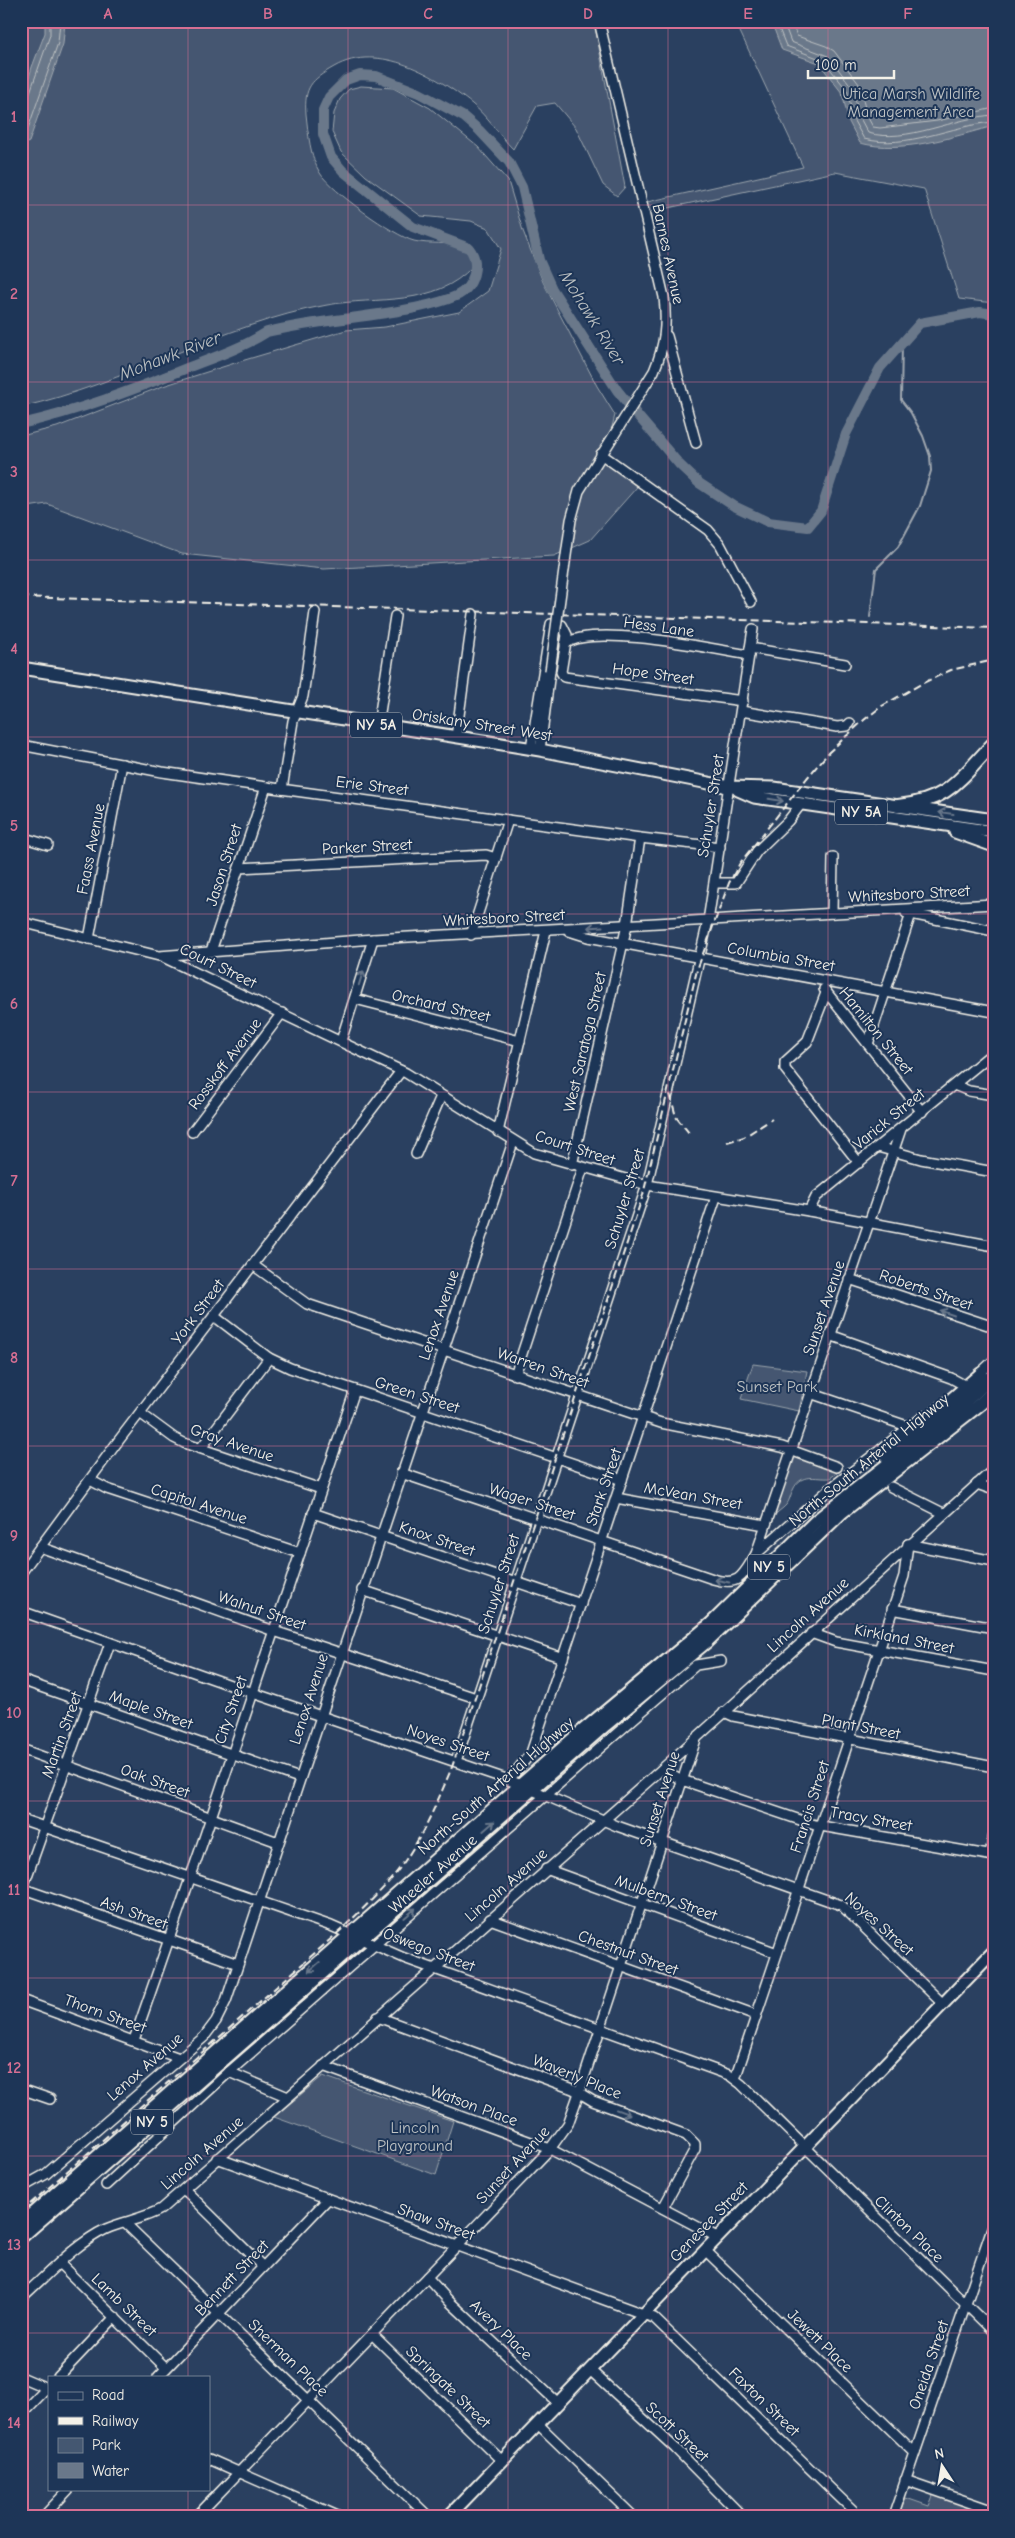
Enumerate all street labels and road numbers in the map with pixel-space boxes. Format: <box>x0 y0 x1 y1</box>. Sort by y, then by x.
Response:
street label: Barnes Avenue <box>649 202 687 306</box>
street label: Hess Lane <box>623 613 695 641</box>
street label: Hope Street <box>611 659 695 689</box>
street label: Oriskany Street West <box>411 705 554 745</box>
road number: NY 5A <box>350 712 402 738</box>
street label: Schuyler Street <box>694 753 728 859</box>
street label: Erie Street <box>335 773 410 799</box>
road number: NY 5A <box>835 800 887 824</box>
street label: Faass Avenue <box>73 802 109 896</box>
street label: Jason Street <box>202 821 246 908</box>
street label: Parker Street <box>322 836 413 858</box>
street label: Whitesboro Street <box>848 882 971 906</box>
street label: Whitesboro Street <box>443 906 566 930</box>
street label: Columbia Street <box>726 939 837 975</box>
street label: Court Street <box>177 940 260 992</box>
street label: West Saratoga Street <box>560 970 610 1114</box>
street label: Hamilton Street <box>835 984 917 1079</box>
street label: Orchard Street <box>390 986 492 1026</box>
street label: Rosskoff Avenue <box>185 1015 265 1113</box>
street label: Varick Street <box>850 1084 929 1153</box>
street label: Court Street <box>533 1127 618 1169</box>
street label: Schuyler Street <box>601 1146 649 1251</box>
street label: Sunset Avenue <box>799 1258 849 1358</box>
street label: Roberts Street <box>877 1266 975 1314</box>
street label: Lenox Avenue <box>415 1267 463 1363</box>
street label: York Street <box>168 1276 228 1348</box>
street label: Warren Street <box>495 1344 592 1392</box>
street label: Green Street <box>372 1373 462 1417</box>
street label: North-South Arterial Highway <box>785 1389 953 1530</box>
street label: Gray Avenue <box>188 1420 276 1466</box>
street label: Stark Street <box>582 1446 626 1528</box>
street label: McVean Street <box>643 1479 744 1514</box>
street label: Capitol Avenue <box>148 1480 250 1528</box>
street label: Wager Street <box>487 1480 578 1524</box>
street label: Knox Street <box>397 1518 478 1560</box>
street label: Schuyler Street <box>474 1531 524 1636</box>
road number: NY 5 <box>748 1554 790 1580</box>
street label: Lincoln Avenue <box>764 1574 852 1656</box>
street label: Walnut Street <box>216 1588 309 1635</box>
street label: Kirkland Street <box>853 1621 956 1658</box>
street label: Lenox Avenue <box>286 1651 332 1747</box>
street label: City Street <box>211 1673 251 1746</box>
street label: Maple Street <box>107 1687 195 1733</box>
street label: Martin Street <box>38 1689 86 1781</box>
street label: Plant Street <box>820 1711 902 1744</box>
street label: North-South Arterial Highway <box>414 1713 578 1859</box>
street label: Noyes Street <box>404 1721 492 1766</box>
street label: Sunset Avenue <box>636 1749 684 1849</box>
street label: Francis Street <box>787 1758 833 1855</box>
street label: Oak Street <box>118 1760 192 1802</box>
street label: Tracy Street <box>829 1803 914 1835</box>
street label: Wheeler Avenue <box>385 1831 481 1917</box>
street label: Lincoln Avenue <box>461 1844 551 1926</box>
street label: Mulberry Street <box>613 1871 720 1925</box>
street label: Noyes Street <box>841 1889 917 1960</box>
street label: Ash Street <box>98 1893 170 1934</box>
street label: Oswego Street <box>381 1924 478 1976</box>
street label: Chestnut Street <box>576 1927 681 1979</box>
street label: Thorn Street <box>62 1991 149 2037</box>
street label: Lenox Avenue <box>104 2029 186 2105</box>
street label: Waverly Place <box>530 2051 624 2103</box>
street label: Watson Place <box>428 2082 520 2130</box>
road number: NY 5 <box>131 2110 173 2134</box>
street label: Lincoln Avenue <box>157 2112 247 2194</box>
street label: Sunset Avenue <box>473 2123 553 2207</box>
street label: Genesee Street <box>666 2178 752 2266</box>
street label: Clinton Place <box>871 2192 947 2266</box>
street label: Shaw Street <box>395 2200 477 2244</box>
street label: Bennett Street <box>191 2236 273 2320</box>
street label: Lamb Street <box>88 2270 160 2341</box>
street label: Avery Place <box>466 2296 536 2364</box>
street label: Jewett Place <box>784 2305 856 2377</box>
street label: Sherman Place <box>244 2315 332 2401</box>
street label: Oneida Street <box>905 2318 953 2412</box>
street label: Springate Street <box>402 2342 494 2432</box>
street label: Faxton Street <box>725 2364 803 2440</box>
street label: Scott Street <box>642 2398 712 2466</box>

